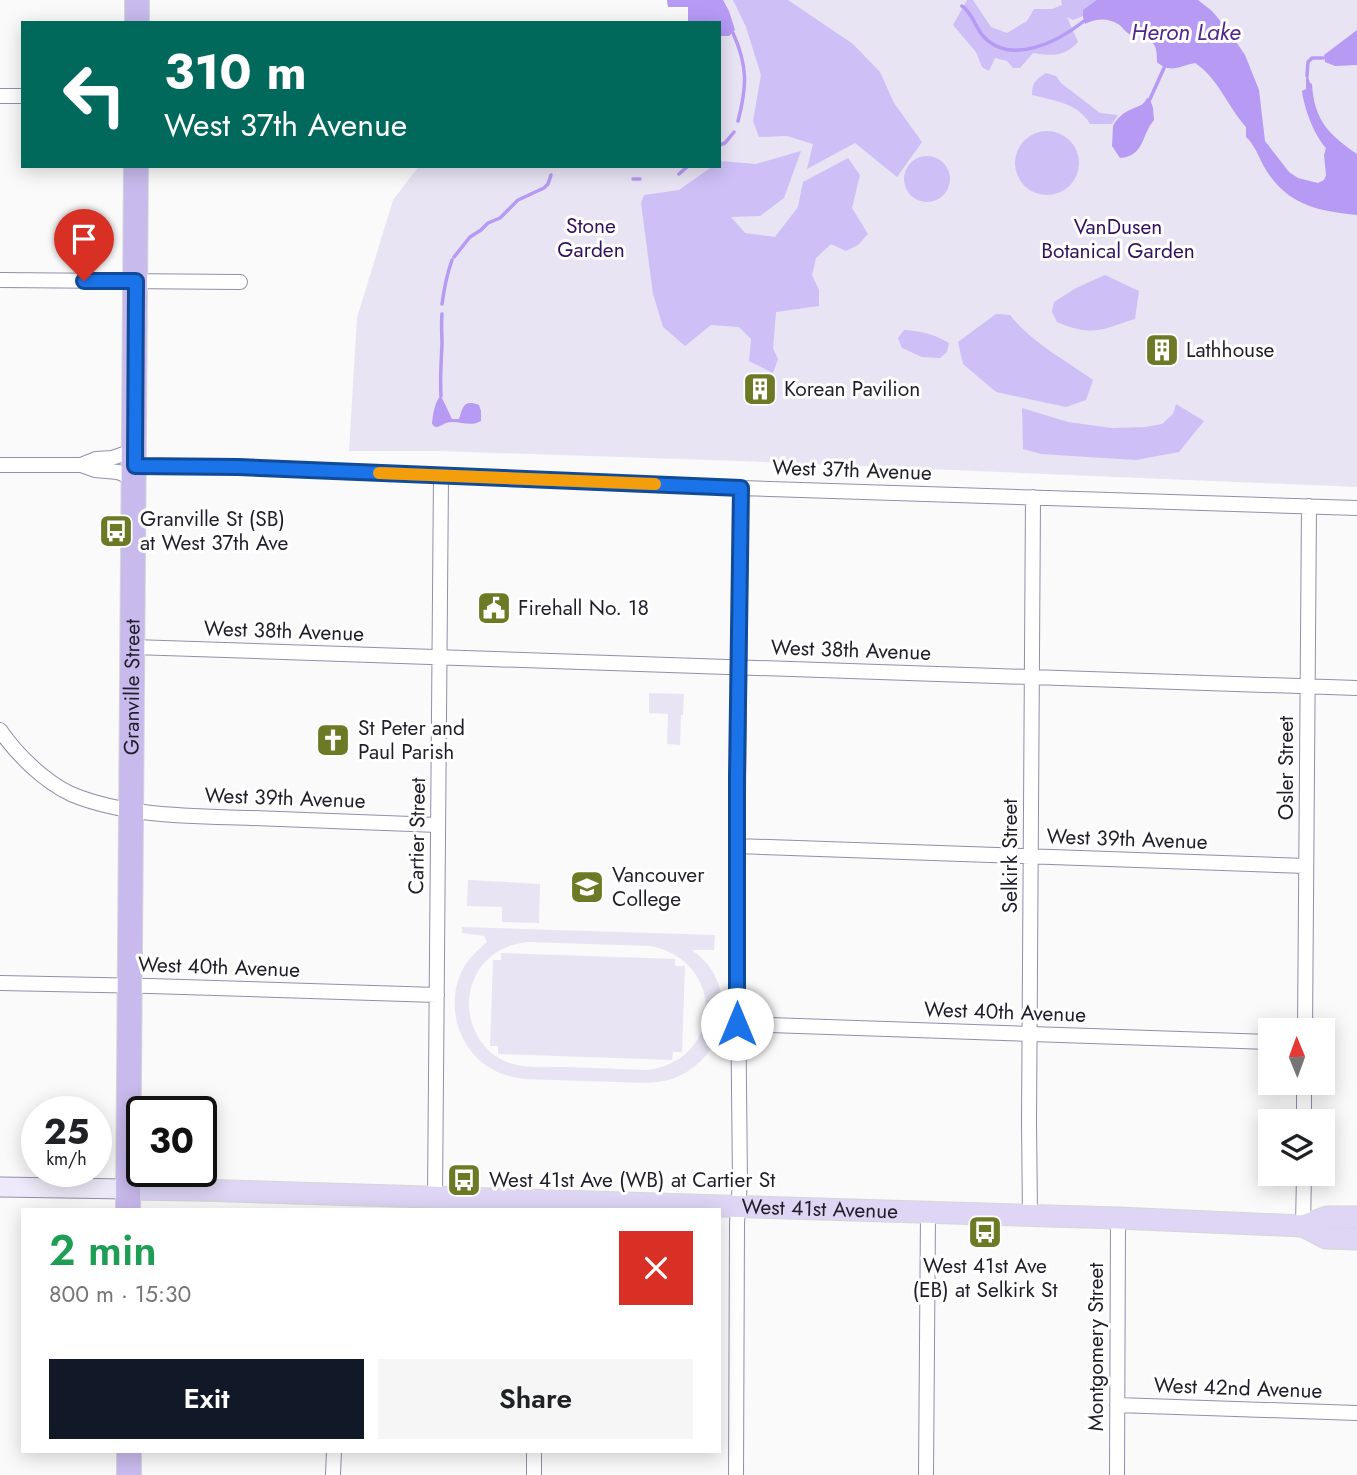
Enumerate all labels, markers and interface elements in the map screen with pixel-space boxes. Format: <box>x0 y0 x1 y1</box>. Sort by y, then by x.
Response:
water label: Heron Lake <box>1131 15 1241 49</box>
text: 310 m <box>164 37 307 107</box>
icon: left <box>49 49 140 140</box>
text: West 37th Avenue <box>164 102 407 148</box>
pin <box>54 209 114 281</box>
park label: Stone Garden <box>557 211 625 265</box>
park label: VanDusen Botanical Garden <box>1041 212 1195 266</box>
icon: arrive <box>65 220 103 258</box>
building icon: Lathhouse <box>1143 331 1181 369</box>
place label: Lathhouse <box>1186 335 1275 365</box>
building icon: Korean Pavilion <box>741 370 779 408</box>
place label: Korean Pavilion <box>784 374 920 404</box>
street label: West 37th Avenue <box>772 452 932 488</box>
place label: Granville St (SB) at West 37th Ave <box>140 504 288 558</box>
bus stop icon: Granville St (SB) at West 37th Ave <box>97 512 135 550</box>
public building icon: Firehall No. 18 <box>475 589 513 627</box>
place label: Firehall No. 18 <box>518 593 649 623</box>
street label: West 38th Avenue <box>203 613 365 649</box>
street label: Granville Street <box>116 619 148 755</box>
street label: West 38th Avenue <box>770 632 932 668</box>
place label: St Peter and Paul Parish <box>358 713 465 767</box>
street label: Osler Street <box>1271 716 1301 820</box>
church icon: St Peter and Paul Parish <box>314 721 352 759</box>
street label: Cartier Street <box>401 777 433 895</box>
street label: West 39th Avenue <box>204 780 366 816</box>
street label: Selkirk Street <box>995 799 1025 913</box>
street label: West 39th Avenue <box>1046 821 1208 857</box>
place label: Vancouver College <box>612 860 705 914</box>
school or university icon: Vancouver College <box>568 868 606 906</box>
street label: West 40th Avenue <box>137 949 301 985</box>
position arrow <box>700 987 774 1061</box>
street label: West 40th Avenue <box>923 994 1087 1030</box>
north arrow <box>1258 1018 1335 1096</box>
map controls <box>1258 1018 1335 1186</box>
speed limit sign: 30 <box>126 1096 217 1187</box>
text: 25 <box>44 1107 89 1157</box>
button: layers <box>1258 1109 1335 1186</box>
text: km/h <box>46 1146 87 1172</box>
bus stop icon: West 41st Ave (WB) at Cartier St <box>445 1161 483 1199</box>
place label: West 41st Ave (WB) at Cartier St <box>489 1165 775 1195</box>
street label: West 41st Avenue <box>741 1192 899 1226</box>
bus stop icon: West 41st Ave (EB) at Selkirk St <box>966 1213 1004 1251</box>
text: 2 min <box>49 1220 157 1281</box>
button: close <box>619 1231 693 1305</box>
place label: West 41st Ave (EB) at Selkirk St <box>912 1251 1058 1305</box>
street label: Montgomery Street <box>1081 1263 1111 1431</box>
text: 800 m · 15:30 <box>49 1277 191 1311</box>
button: Exit <box>49 1359 364 1439</box>
button: Share <box>378 1359 693 1439</box>
street label: West 42nd Avenue <box>1153 1370 1323 1406</box>

